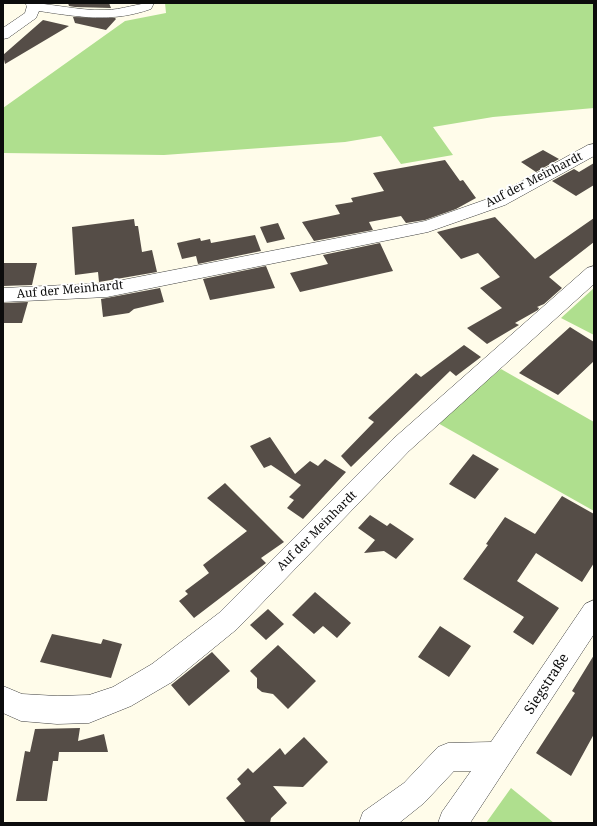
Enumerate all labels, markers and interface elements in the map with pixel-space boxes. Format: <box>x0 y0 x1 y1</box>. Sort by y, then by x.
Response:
street label: Auf der Meinhardt <box>483 149 585 211</box>
street label: Auf der Meinhardt <box>16 278 124 302</box>
street label: Auf der Meinhardt <box>274 488 360 574</box>
street label: Siegstraße <box>521 650 573 718</box>

